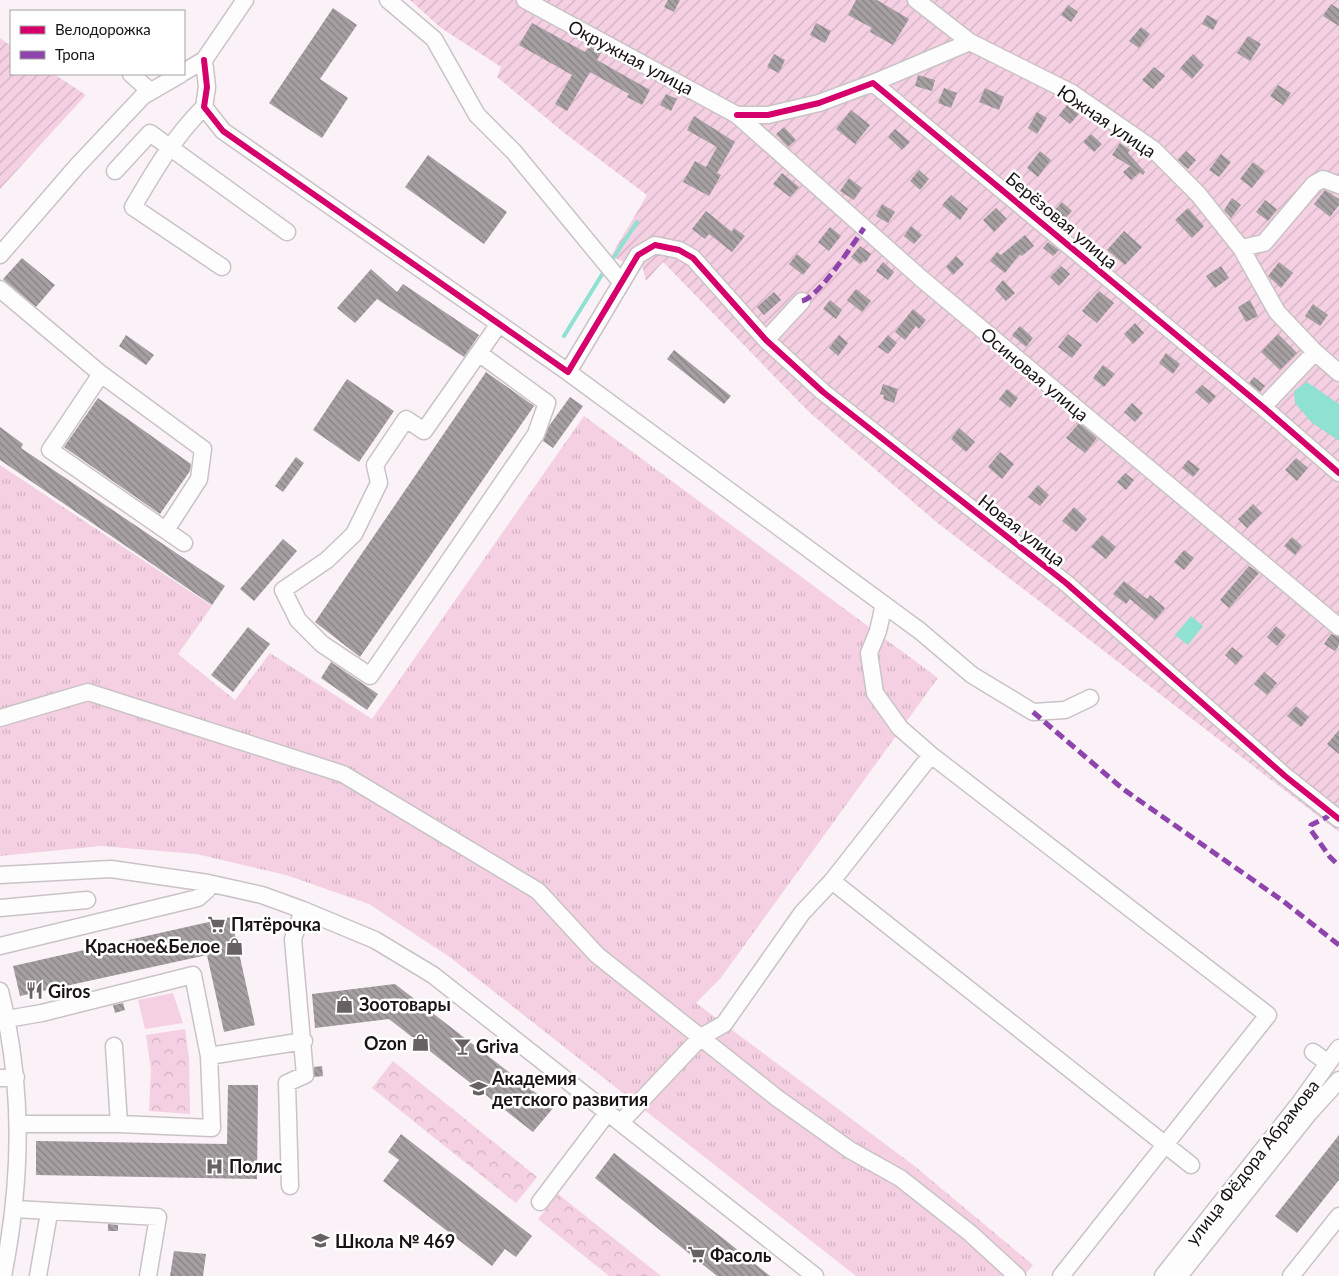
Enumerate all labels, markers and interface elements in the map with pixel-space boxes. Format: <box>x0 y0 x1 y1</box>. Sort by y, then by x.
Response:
legend <box>10 10 185 75</box>
street label: Окружная улица <box>565 15 697 99</box>
text: Велодорожка <box>55 20 151 38</box>
text: Тропа <box>55 45 95 63</box>
street label: Южная улица <box>1053 80 1161 162</box>
street label: Берёзовая улица <box>1002 167 1122 273</box>
street label: Осиновая улица <box>977 322 1093 426</box>
street label: Новая улица <box>974 489 1070 571</box>
place label: Пятёрочка <box>231 913 321 935</box>
supermarket icon: Пятёрочка <box>207 914 227 934</box>
place label: Красное&Белое <box>85 935 220 957</box>
shop icon: Красное&Белое <box>224 936 244 956</box>
place label: Giros <box>48 980 90 1002</box>
restaurant icon: Giros <box>24 981 44 1001</box>
place label: Зоотовары <box>359 993 451 1015</box>
shop icon: Зоотовары <box>335 994 355 1014</box>
place label: Ozon <box>364 1032 407 1054</box>
shop icon: Ozon <box>411 1033 431 1053</box>
place label: Griva <box>476 1035 519 1057</box>
bar icon: Griva <box>452 1036 472 1056</box>
place label: Академия детского развития <box>491 1067 648 1110</box>
street label: улица Фёдора Абрамова <box>1181 1075 1323 1249</box>
school or university icon: Академия детского развития <box>468 1078 488 1098</box>
place label: Полис <box>229 1155 283 1177</box>
hospital icon: Полис <box>205 1156 225 1176</box>
place label: Школа № 469 <box>335 1230 455 1252</box>
school or university icon: Школа № 469 <box>311 1231 331 1251</box>
place label: Фасоль <box>710 1244 772 1266</box>
supermarket icon: Фасоль <box>686 1245 706 1265</box>

